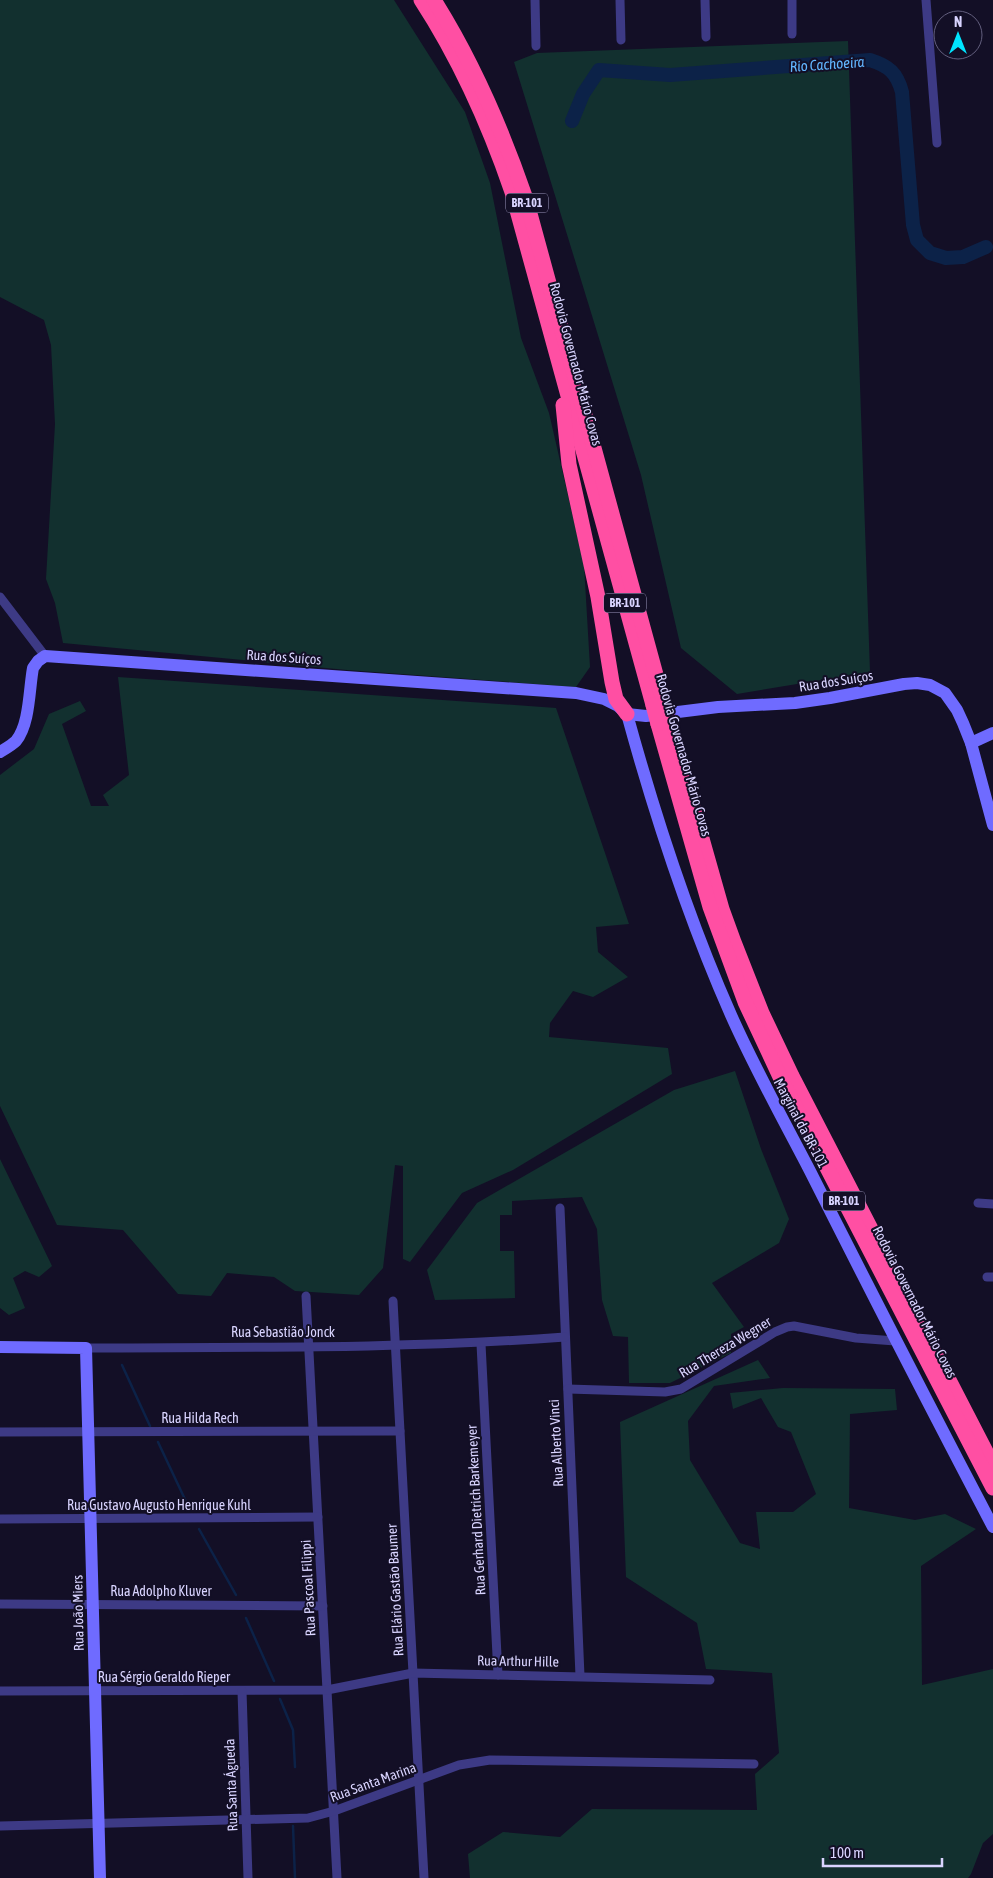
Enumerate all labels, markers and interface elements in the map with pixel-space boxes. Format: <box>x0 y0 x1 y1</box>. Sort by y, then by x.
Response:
north arrow <box>933 10 983 60</box>
text: N <box>954 14 962 30</box>
water label: Rio Cachoeira <box>789 53 865 75</box>
road number: BR-101 <box>506 194 548 212</box>
street label: Rodovia Governador Mário Covas <box>547 281 606 447</box>
road number: BR-101 <box>604 594 646 612</box>
street label: Rua dos Suíços <box>246 646 322 668</box>
street label: Rua dos Suíços <box>798 667 874 695</box>
street label: Rodovia Governador Mário Covas <box>653 672 715 838</box>
street label: Marginal da BR-101 <box>771 1076 831 1170</box>
road number: BR-101 <box>823 1192 865 1210</box>
street label: Rodovia Governador Mário Covas <box>870 1223 960 1381</box>
street label: Rua Thereza Wegner <box>676 1313 775 1381</box>
street label: Rua Sebastião Jonck <box>231 1324 335 1340</box>
street label: Rua Alberto Vinci <box>546 1399 566 1487</box>
street label: Rua Hilda Rech <box>161 1410 239 1426</box>
street label: Rua Gerhard Dietrich Barkemeyer <box>463 1423 488 1596</box>
street label: Rua Gustavo Augusto Henrique Kuhl <box>67 1497 251 1513</box>
street label: Rua Elário Gastão Baumer <box>383 1523 406 1657</box>
street label: Rua Pascoal Filippi <box>297 1539 319 1637</box>
street label: Rua João Miers <box>69 1575 87 1651</box>
street label: Rua Adolpho Kluver <box>110 1583 213 1599</box>
street label: Rua Arthur Hille <box>477 1652 559 1670</box>
street label: Rua Sérgio Geraldo Rieper <box>98 1669 231 1685</box>
street label: Rua Santa Águeda <box>221 1738 241 1832</box>
street label: Rua Santa Marina <box>328 1759 418 1805</box>
scale bar <box>823 1836 942 1868</box>
text: 100 m <box>830 1844 864 1861</box>

